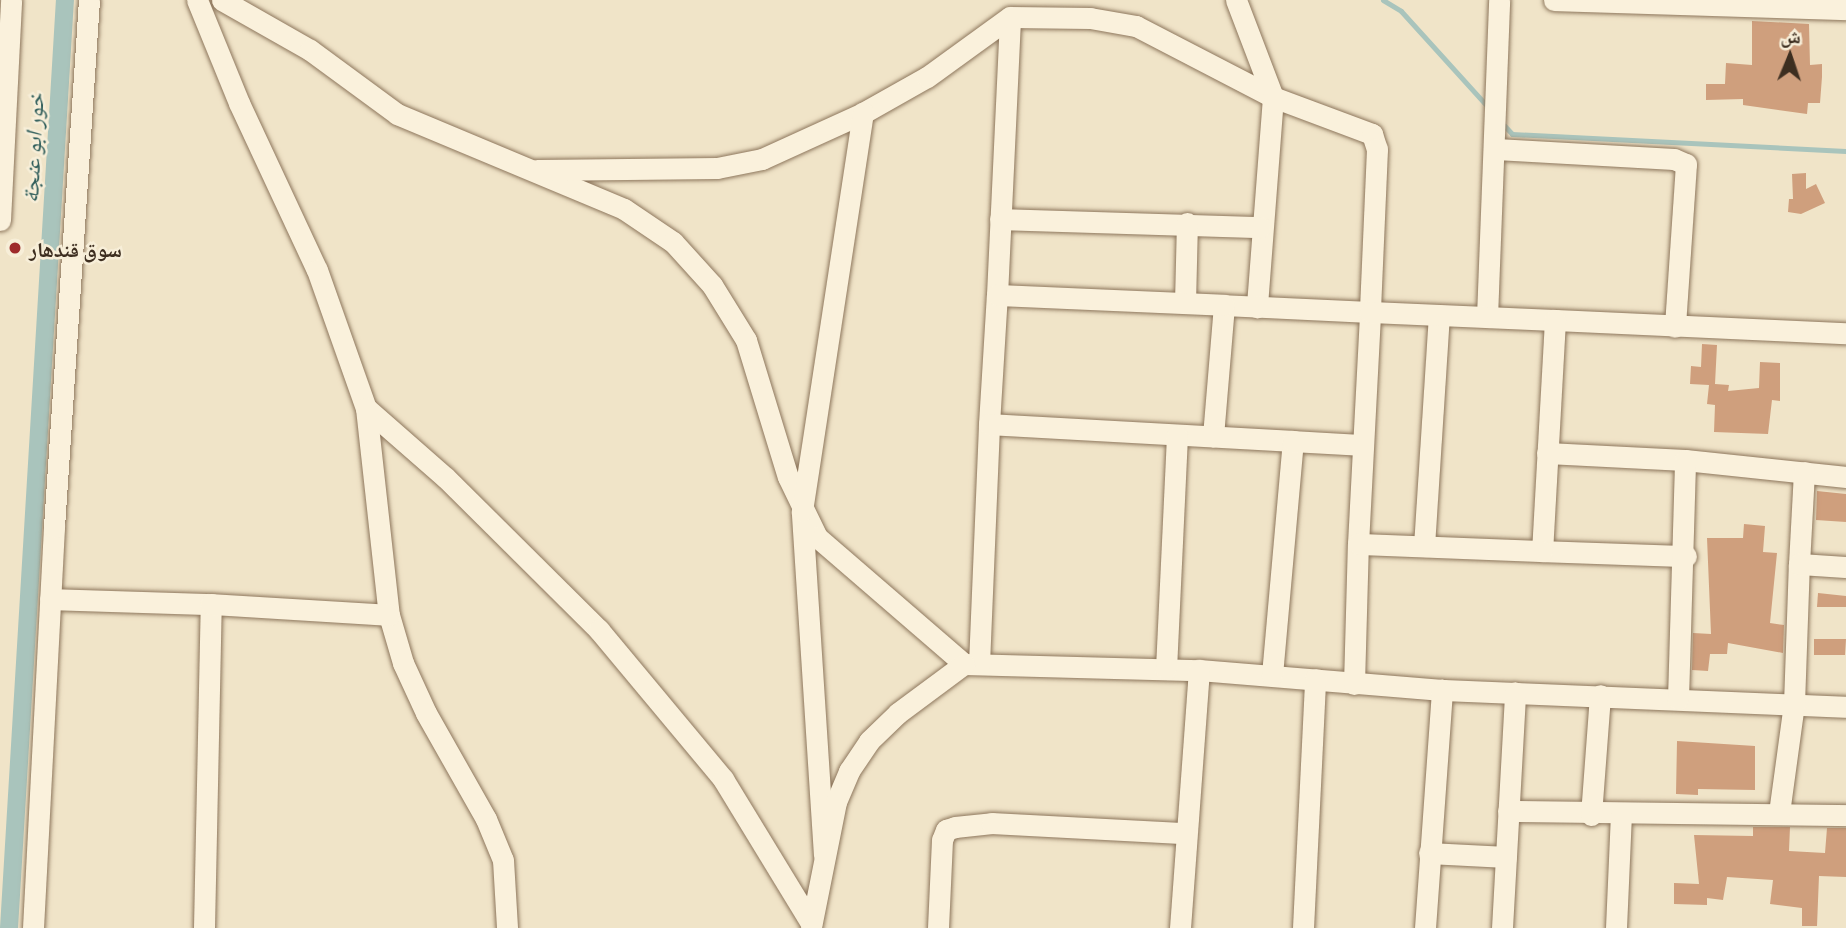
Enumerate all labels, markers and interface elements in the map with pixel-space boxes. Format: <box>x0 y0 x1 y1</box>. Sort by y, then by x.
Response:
north arrow <box>1755 21 1825 91</box>
text: ش <box>1780 21 1801 49</box>
water label: خور ابو عنجة <box>14 93 48 203</box>
place label: سوق قندهار <box>29 235 122 261</box>
marker: سوق قندهار <box>7 240 23 256</box>

